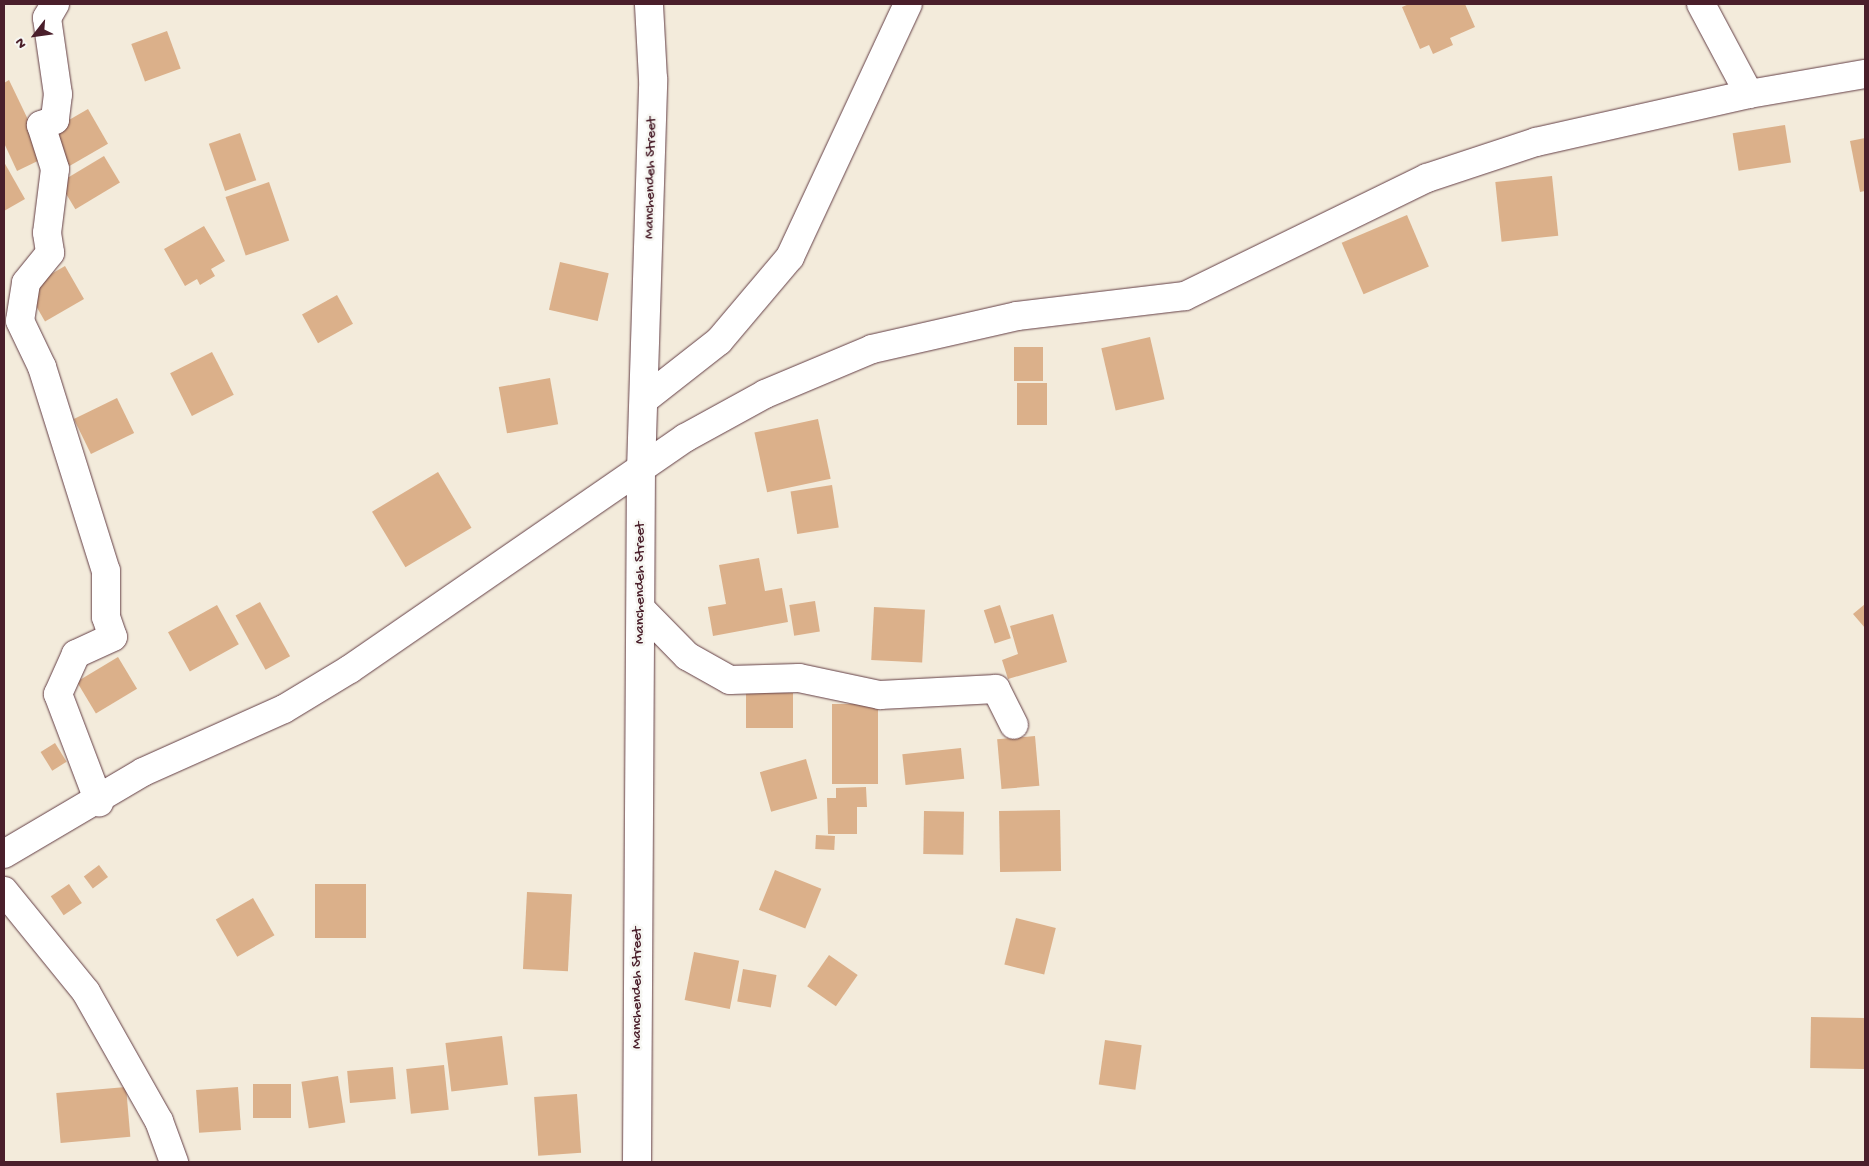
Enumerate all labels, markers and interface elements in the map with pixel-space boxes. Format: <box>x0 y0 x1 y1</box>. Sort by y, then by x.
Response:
north arrow <box>10 10 60 60</box>
text: N <box>12 35 31 51</box>
street label: Manchendeh Street <box>641 117 661 239</box>
street label: Manchendeh Street <box>632 522 650 644</box>
street label: Manchendeh Street <box>629 927 647 1049</box>

